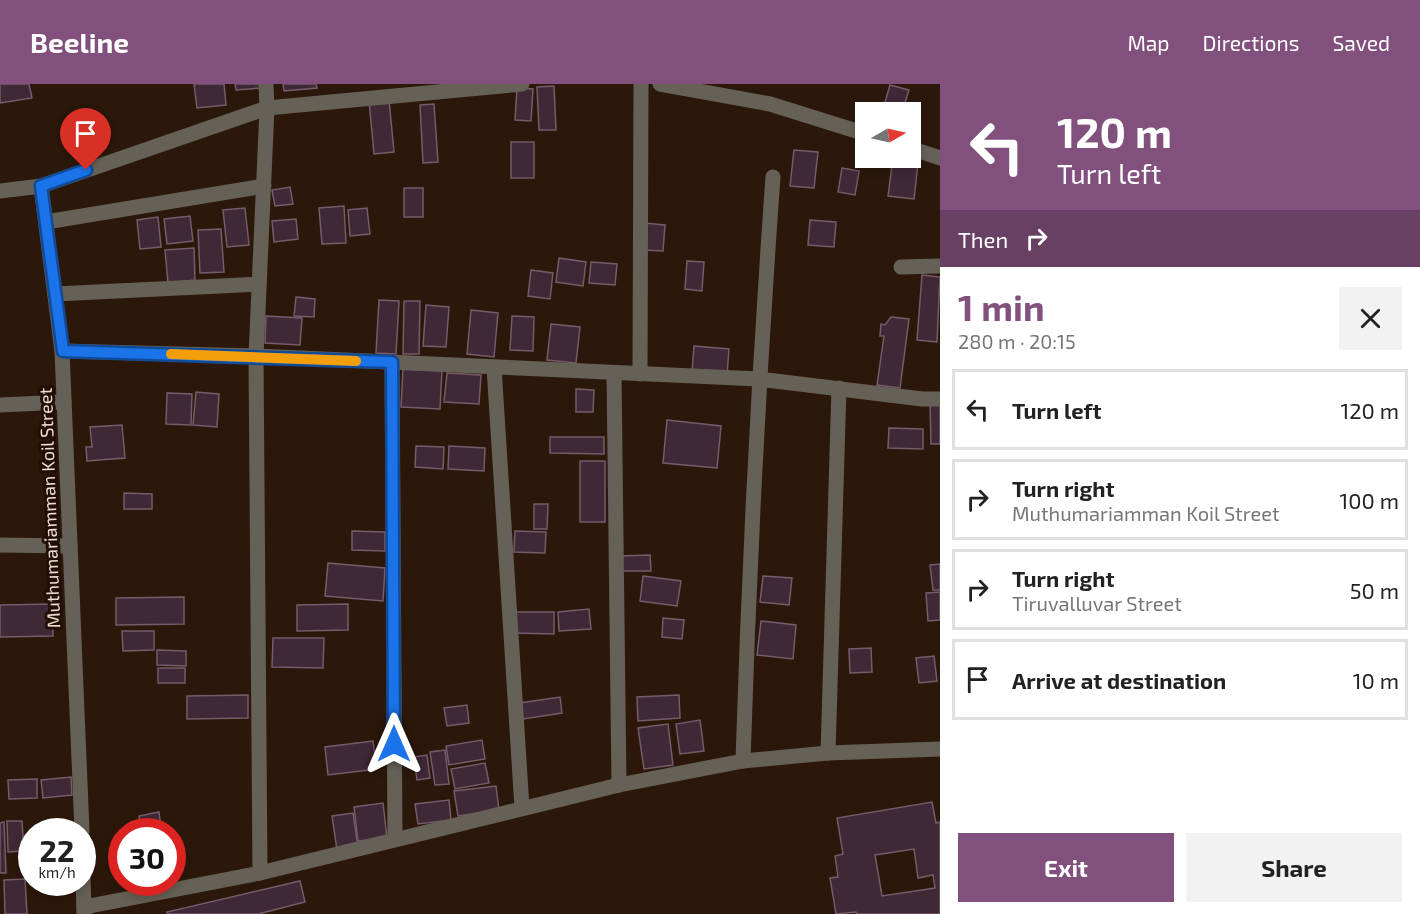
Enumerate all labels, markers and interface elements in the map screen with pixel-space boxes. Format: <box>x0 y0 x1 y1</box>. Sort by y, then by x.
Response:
text: Beeline <box>30 25 129 59</box>
text: Map <box>1127 30 1170 55</box>
text: Directions <box>1203 30 1299 55</box>
text: Saved <box>1332 30 1390 55</box>
north arrow <box>855 102 921 168</box>
map controls <box>855 102 921 168</box>
text: 120 m <box>1057 106 1172 156</box>
pin <box>60 108 111 170</box>
icon: left <box>958 108 1036 186</box>
icon: arrive <box>69 117 102 150</box>
text: Turn left <box>1057 157 1161 189</box>
icon: right <box>1020 222 1053 255</box>
text: Then <box>958 226 1008 252</box>
text: 1 min <box>958 285 1045 328</box>
button: close <box>1339 287 1402 350</box>
text: 280 m · 20:15 <box>958 329 1076 353</box>
street label: Muthumariamman Koil Street <box>34 387 64 629</box>
icon: left <box>961 393 994 426</box>
text: Turn left <box>1012 397 1101 423</box>
text: 120 m <box>1340 397 1399 423</box>
text: Turn right <box>1012 475 1114 501</box>
icon: right <box>961 483 994 516</box>
text: 100 m <box>1340 487 1399 513</box>
text: Muthumariamman Koil Street <box>1012 501 1280 525</box>
text: Turn right <box>1012 565 1114 591</box>
icon: right <box>961 573 994 606</box>
text: 50 m <box>1350 577 1399 603</box>
text: Tiruvalluvar Street <box>1012 591 1182 615</box>
icon: arrive <box>961 663 994 696</box>
text: Arrive at destination <box>1012 667 1226 693</box>
text: 10 m <box>1353 667 1399 693</box>
position arrow <box>362 712 426 776</box>
speed limit sign: 30 <box>108 818 186 896</box>
text: 22 <box>40 832 74 868</box>
button: Exit <box>958 833 1174 902</box>
button: Share <box>1186 833 1402 902</box>
text: km/h <box>38 863 76 881</box>

